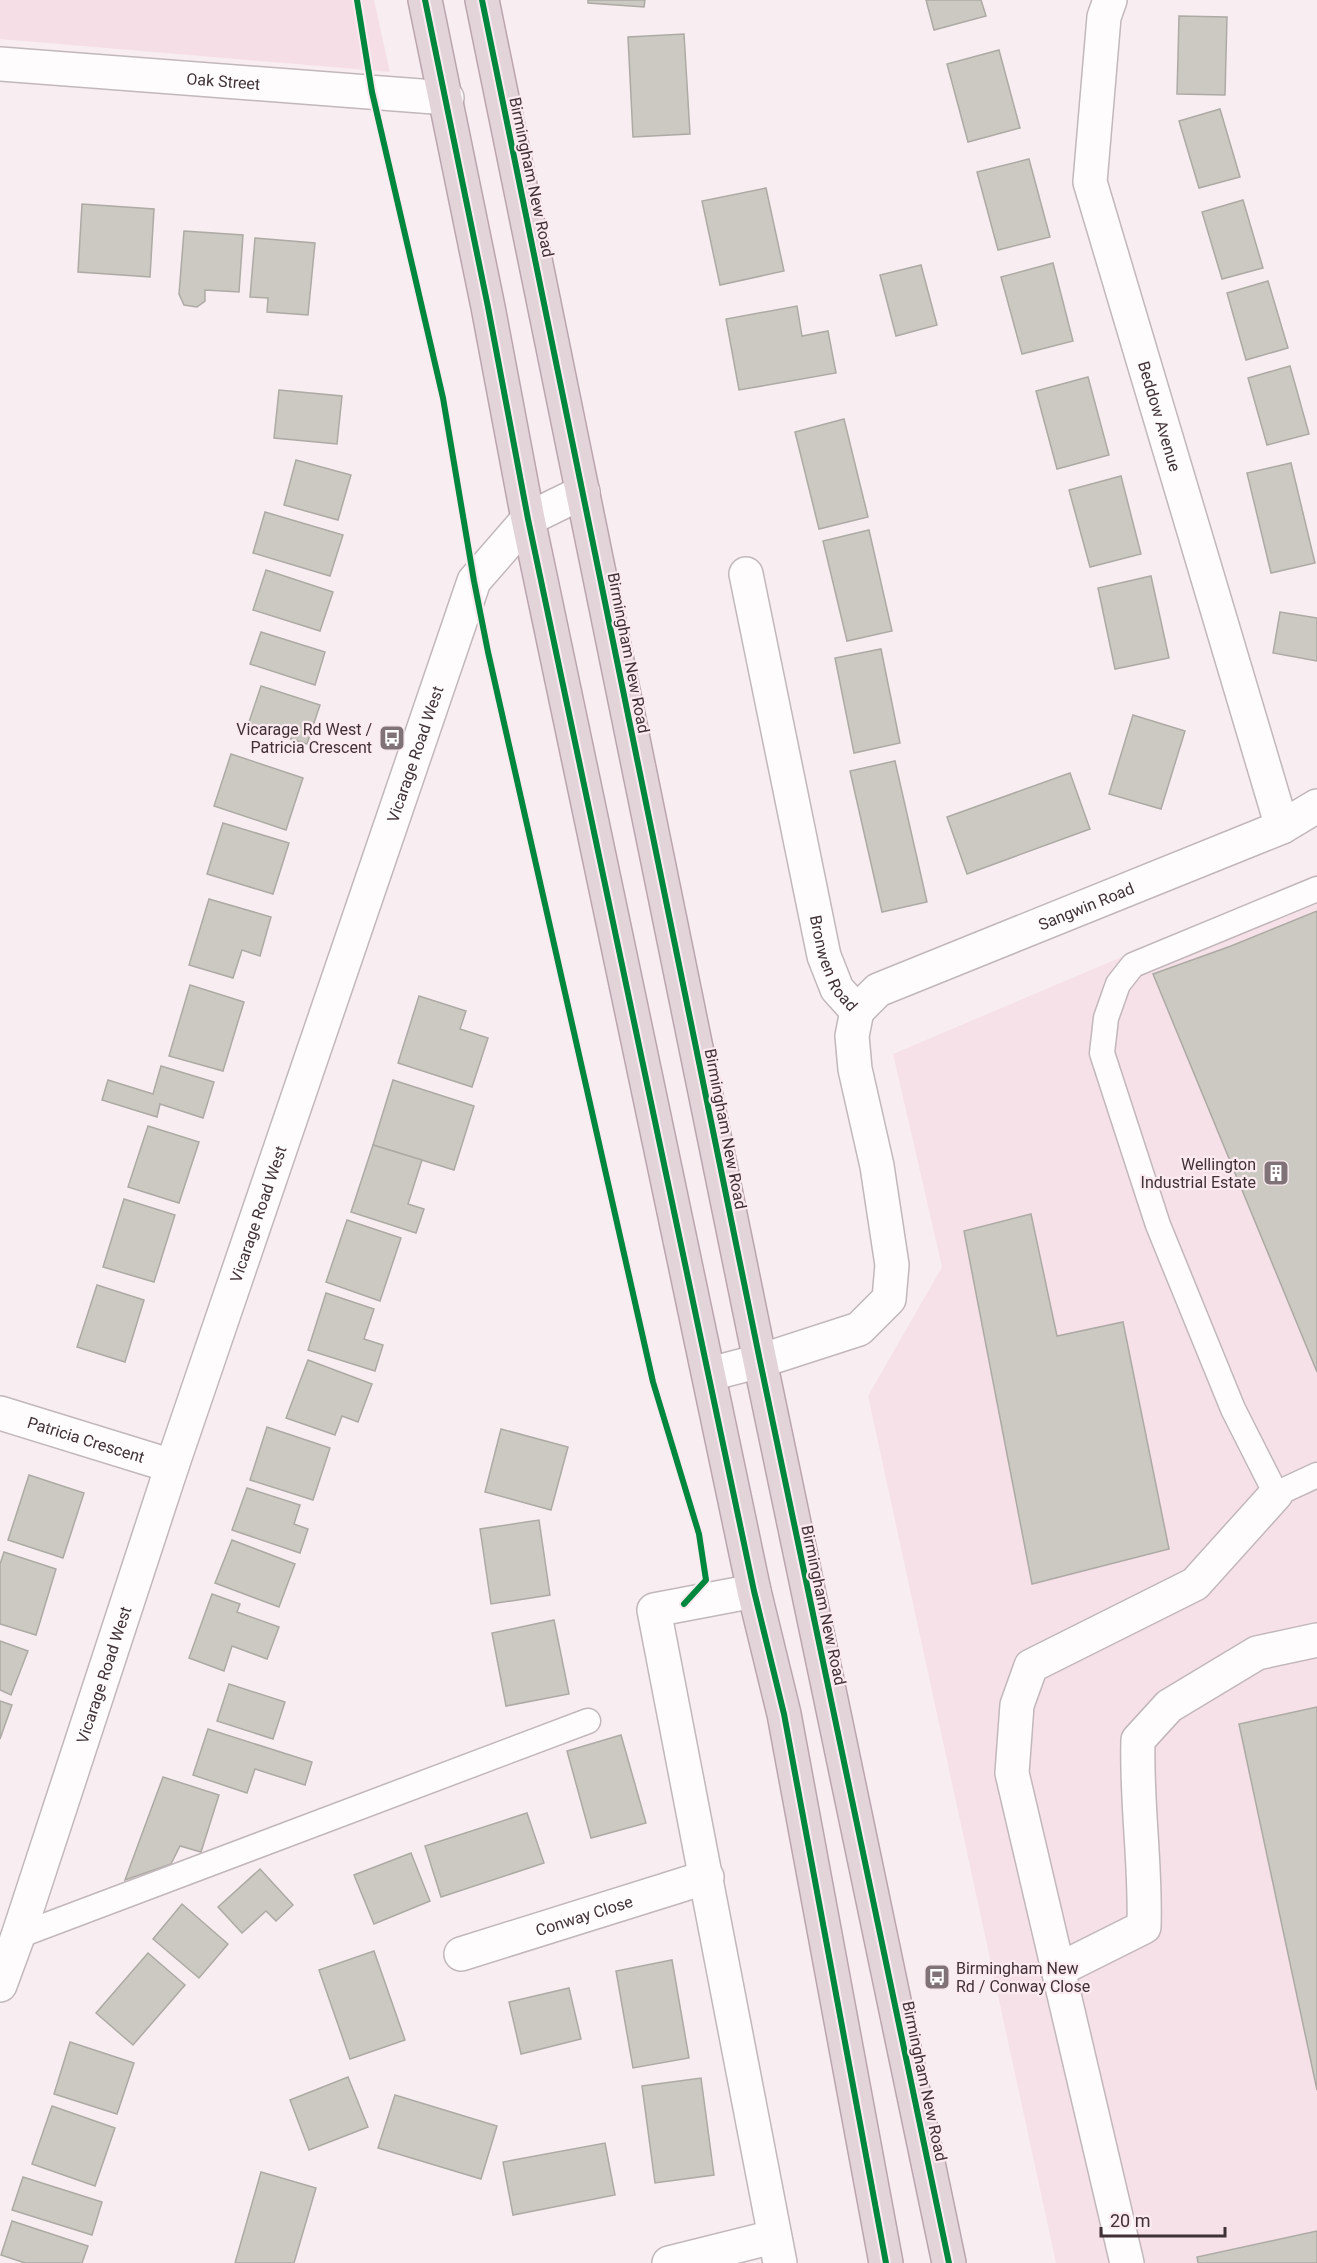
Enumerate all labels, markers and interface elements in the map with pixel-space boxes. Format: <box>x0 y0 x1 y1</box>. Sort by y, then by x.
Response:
street label: Oak Street <box>186 69 261 94</box>
street label: Birmingham New Road <box>505 95 558 259</box>
street label: Beddow Avenue <box>1134 359 1185 474</box>
street label: Birmingham New Road <box>604 571 653 735</box>
street label: Vicarage Road West <box>383 684 447 825</box>
place label: Vicarage Rd West / Patricia Crescent <box>236 720 372 757</box>
bus stop icon: Vicarage Rd West / Patricia Crescent <box>377 723 407 753</box>
street label: Sangwin Road <box>1036 879 1137 934</box>
street label: Bronwen Road <box>806 914 861 1015</box>
street label: Birmingham New Road <box>701 1047 750 1211</box>
street label: Vicarage Road West <box>226 1143 291 1285</box>
place label: Wellington Industrial Estate <box>1141 1155 1256 1192</box>
building icon: Wellington Industrial Estate <box>1261 1158 1291 1188</box>
street label: Patricia Crescent <box>25 1413 147 1467</box>
street label: Birmingham New Road <box>797 1523 850 1687</box>
street label: Vicarage Road West <box>73 1604 135 1746</box>
street label: Conway Close <box>533 1892 635 1940</box>
place label: Birmingham New Rd / Conway Close <box>956 1959 1090 1996</box>
bus stop icon: Birmingham New Rd / Conway Close <box>922 1962 952 1992</box>
street label: Birmingham New Road <box>898 1999 951 2163</box>
scale bar <box>1101 2200 1226 2238</box>
text: 20 m <box>1110 2210 1150 2231</box>

